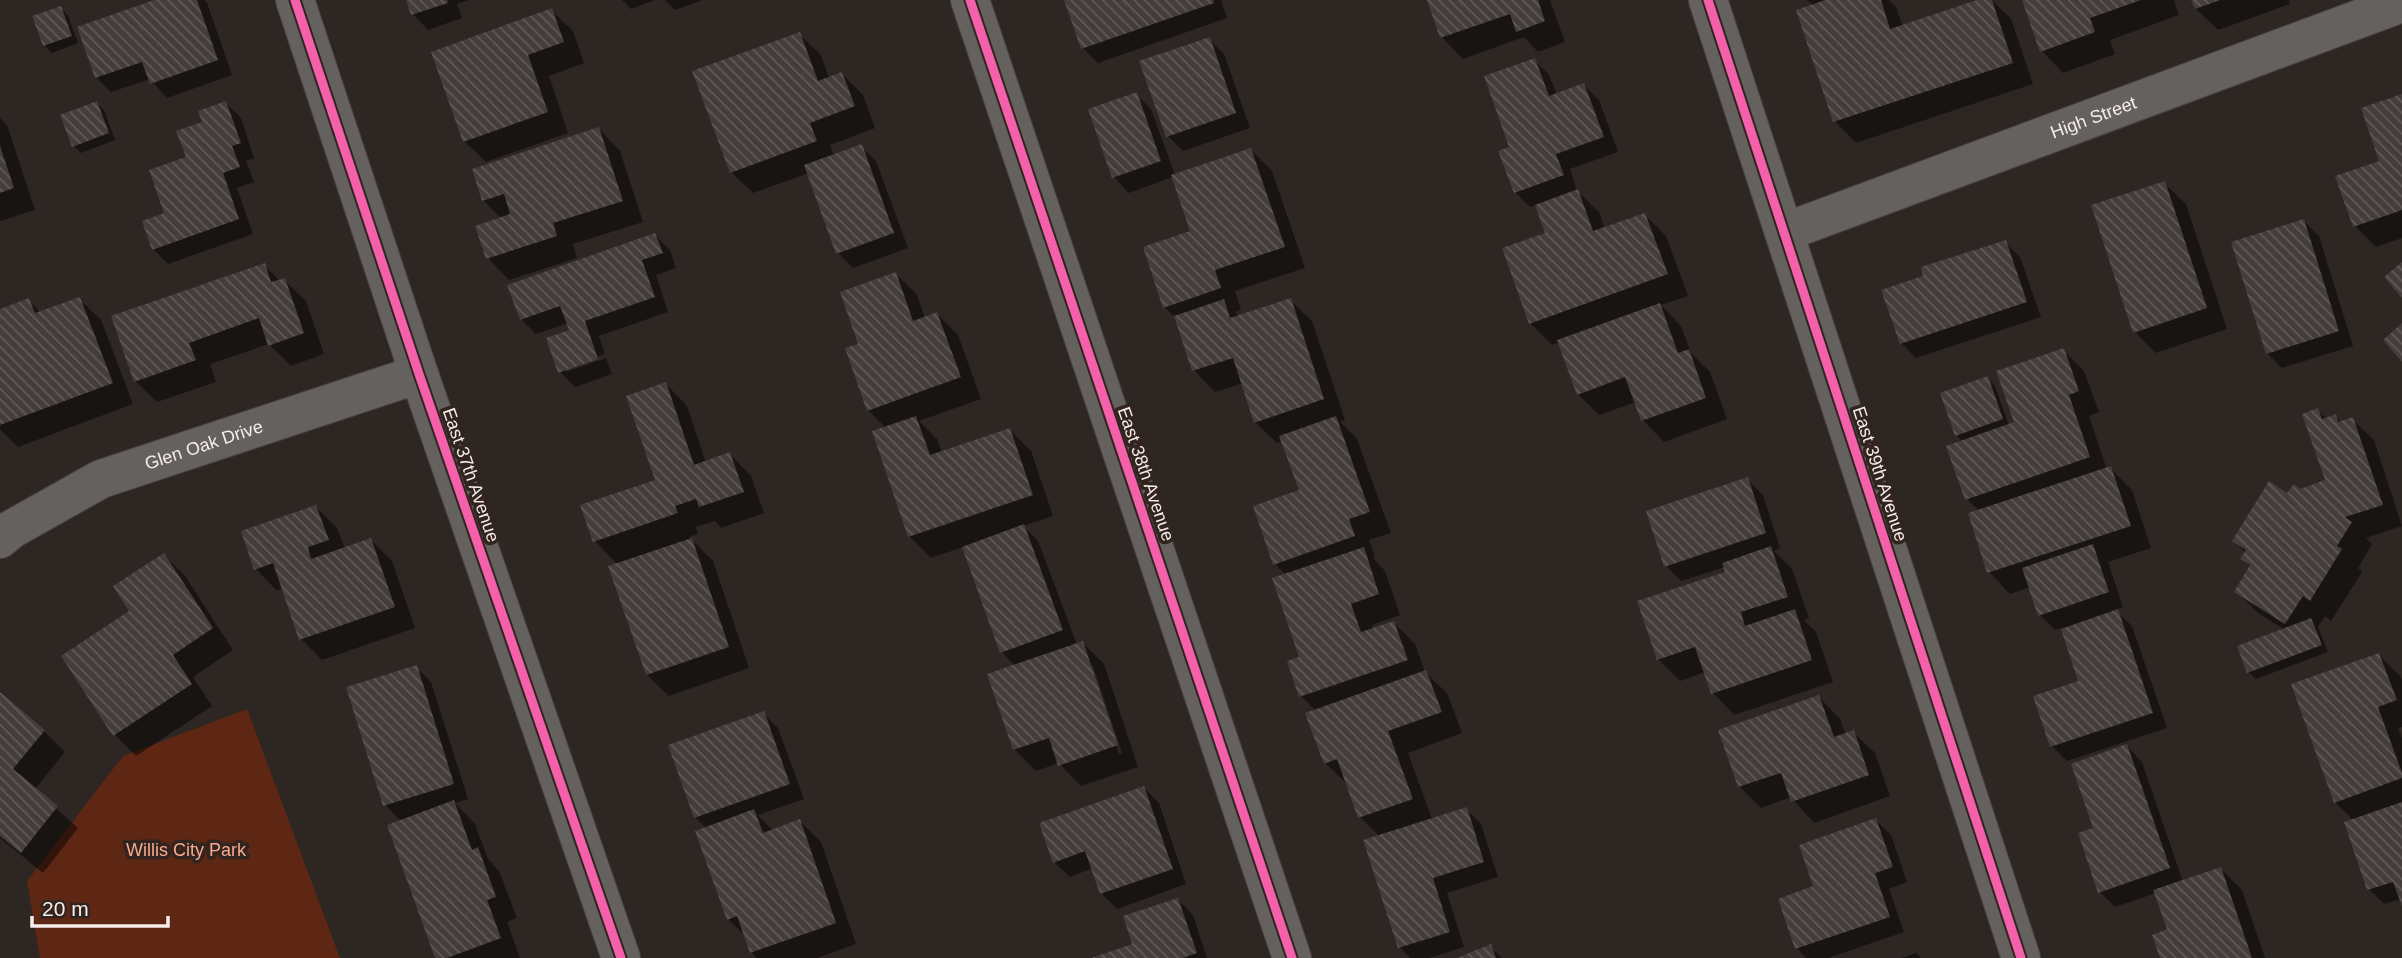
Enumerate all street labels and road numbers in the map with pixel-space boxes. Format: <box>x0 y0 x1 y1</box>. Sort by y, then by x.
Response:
street label: High Street <box>2048 92 2139 143</box>
street label: East 38th Avenue <box>1114 404 1178 544</box>
street label: East 39th Avenue <box>1849 404 1911 544</box>
street label: East 37th Avenue <box>439 405 503 545</box>
street label: Glen Oak Drive <box>142 416 265 474</box>

